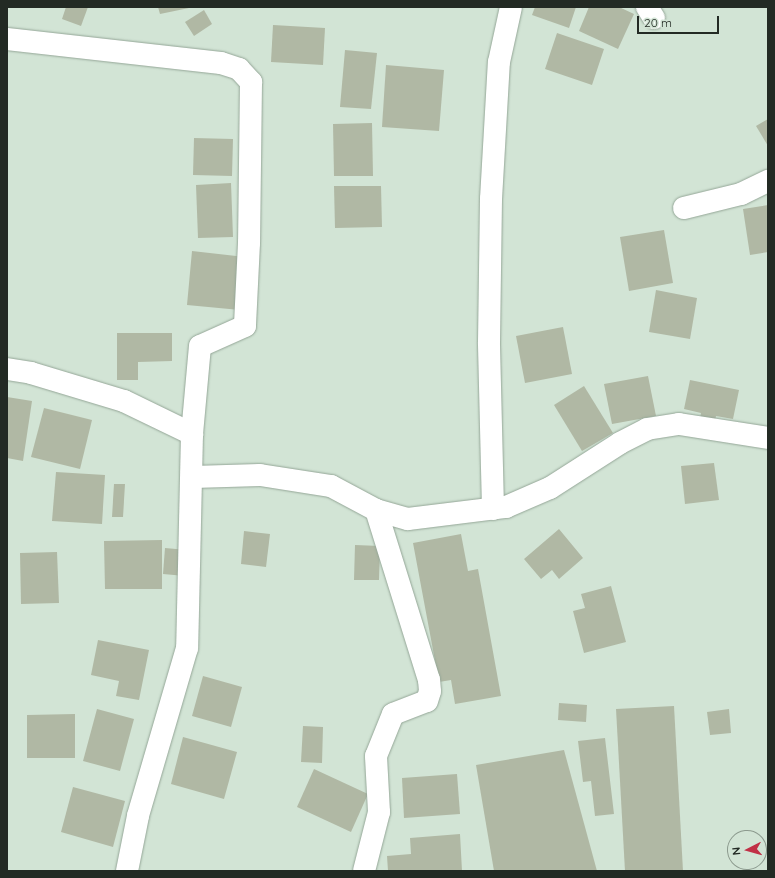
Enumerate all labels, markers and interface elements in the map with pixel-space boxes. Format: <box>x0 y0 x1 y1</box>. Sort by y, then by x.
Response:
scale bar <box>639 8 721 34</box>
text: 20 m <box>644 15 672 30</box>
north arrow <box>727 830 767 870</box>
text: N <box>729 846 743 856</box>

